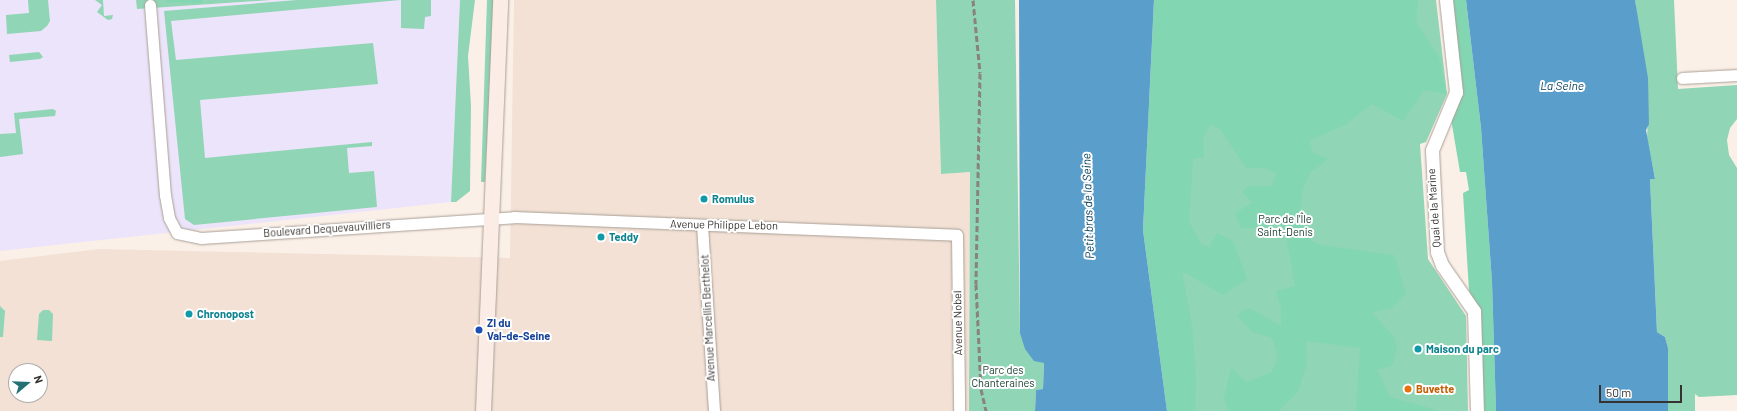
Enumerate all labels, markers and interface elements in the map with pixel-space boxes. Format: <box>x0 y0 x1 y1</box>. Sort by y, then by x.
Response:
water label: La Seine <box>1540 79 1584 93</box>
water label: Petit bras de la Seine <box>1079 153 1097 259</box>
street label: Quai de la Marine <box>1425 168 1443 248</box>
place label: Romulus <box>712 192 754 206</box>
marker: Romulus <box>699 194 709 204</box>
park label: Parc de l'Île Saint-Denis <box>1257 213 1313 239</box>
street label: Avenue Philippe Lebon <box>670 217 778 233</box>
street label: Boulevard Dequevauvilliers <box>263 218 391 240</box>
place label: Teddy <box>609 230 639 244</box>
marker: Teddy <box>596 232 606 242</box>
street label: Avenue Marcellin Berthelot <box>698 254 718 382</box>
street label: Avenue Nobel <box>951 290 965 356</box>
place label: Chronopost <box>197 307 254 321</box>
marker: Chronopost <box>184 309 194 319</box>
place label: ZI du Val-de-Seine <box>487 317 550 343</box>
marker: ZI du Val-de-Seine <box>474 325 484 335</box>
place label: Maison du parc <box>1426 342 1499 356</box>
marker: Maison du parc <box>1413 344 1423 354</box>
north arrow <box>8 363 48 403</box>
park label: Parc des Chanteraines <box>971 364 1035 390</box>
text: N <box>32 374 46 385</box>
scale bar <box>1601 377 1684 403</box>
place label: Buvette <box>1416 382 1454 396</box>
marker: Buvette <box>1403 384 1413 394</box>
text: 50 m <box>1606 385 1631 399</box>

